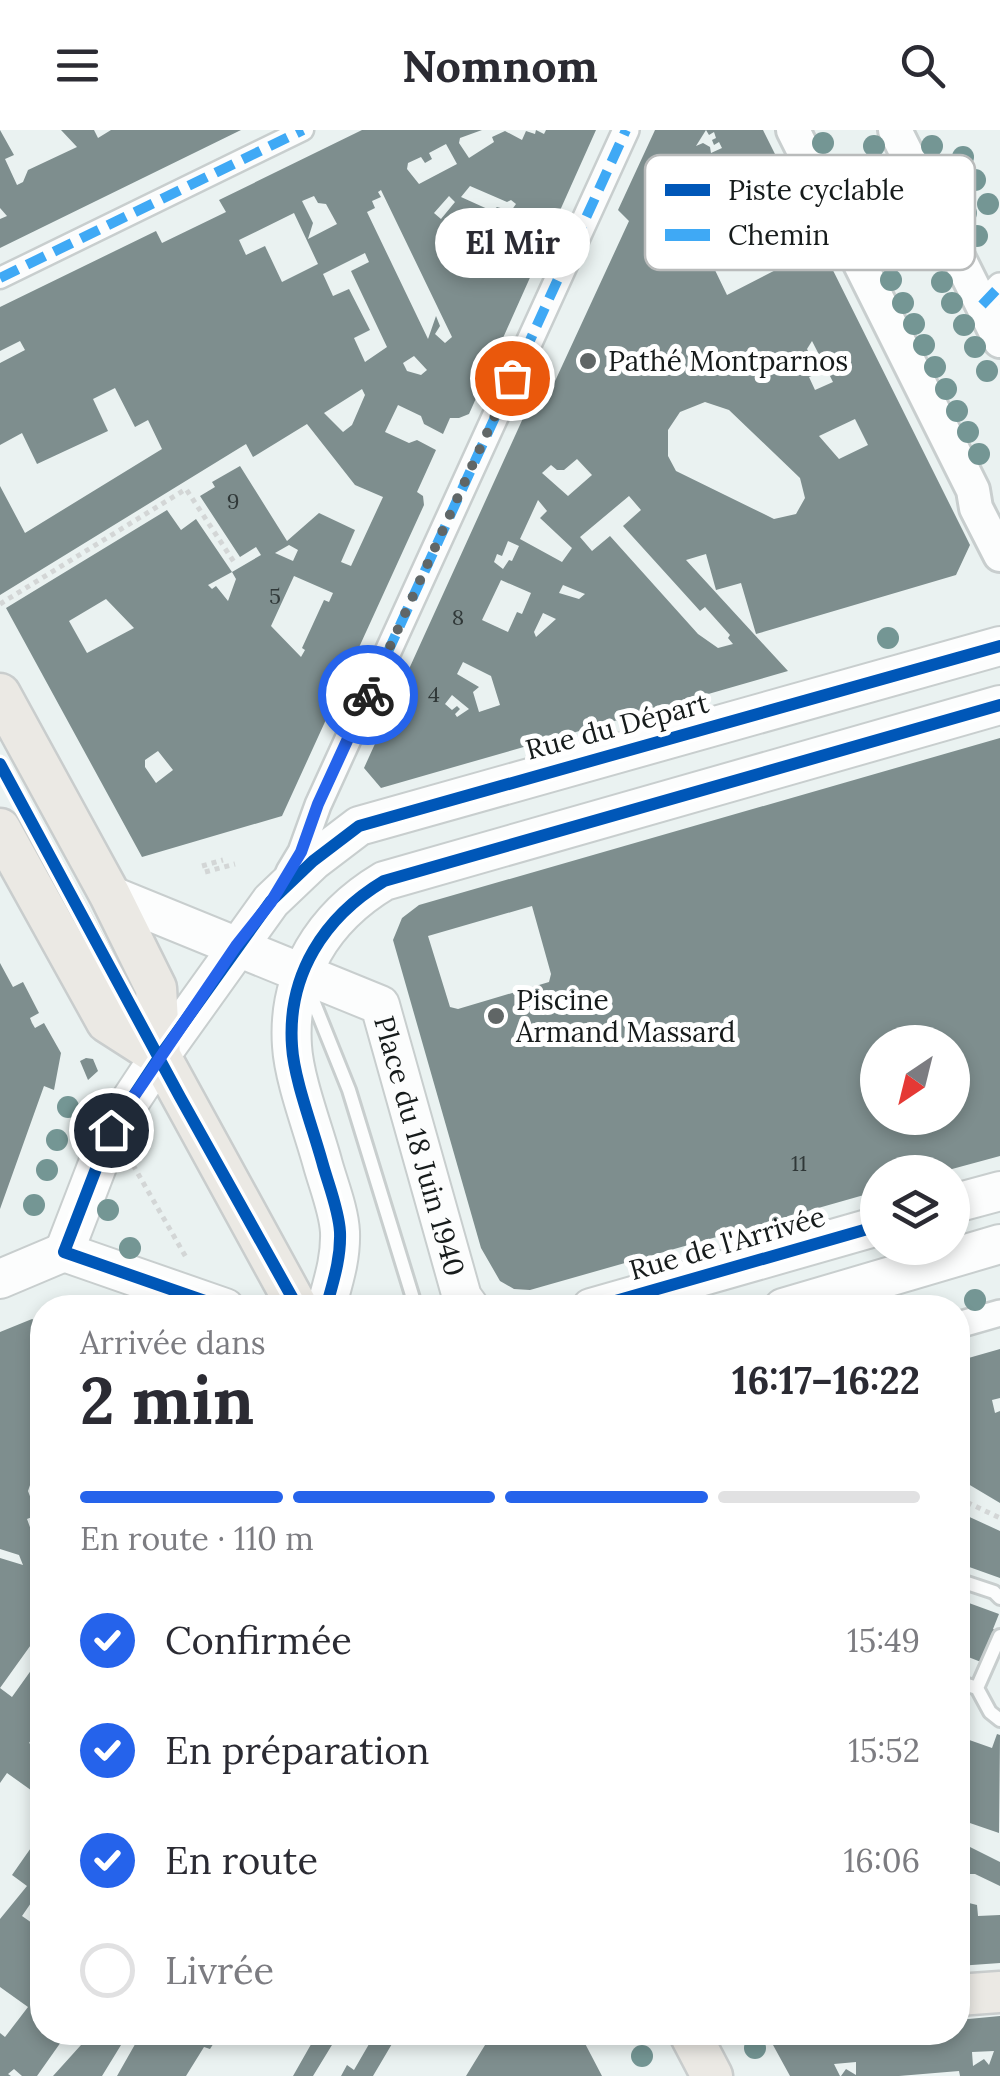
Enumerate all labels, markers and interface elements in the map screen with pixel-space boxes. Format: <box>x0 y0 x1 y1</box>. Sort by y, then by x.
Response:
text: Nomnom <box>402 37 598 94</box>
icon: menu <box>50 38 105 93</box>
icon: search <box>895 38 950 93</box>
legend <box>645 155 975 270</box>
text: Piste cyclable <box>728 172 905 208</box>
callout: El Mir <box>434 208 590 278</box>
text: Chemin <box>728 217 829 253</box>
text: El Mir <box>465 222 560 263</box>
pin <box>470 336 555 421</box>
place label: Pathé Montparnos <box>608 343 848 379</box>
marker: Pathé Montparnos <box>577 350 599 372</box>
icon: bag <box>485 351 540 406</box>
house number: 9 <box>227 487 239 515</box>
house number: 5 <box>269 582 281 610</box>
house number: 8 <box>452 603 464 631</box>
courier <box>318 645 418 745</box>
icon: bike <box>341 668 396 723</box>
house number: 4 <box>428 680 440 708</box>
street label: Rue du Départ <box>522 684 713 768</box>
place label: Piscine Armand Massard <box>515 982 735 1050</box>
marker: Piscine Armand Massard <box>485 1005 507 1027</box>
street label: Place du 18 Juin 1940 <box>366 1012 473 1280</box>
north arrow <box>860 1025 970 1135</box>
map controls <box>860 1025 970 1265</box>
pin <box>69 1088 154 1173</box>
icon: home <box>84 1103 139 1158</box>
house number: 11 <box>791 1149 807 1177</box>
button: layers <box>860 1155 970 1265</box>
street label: Rue de l'Arrivée <box>625 1198 829 1288</box>
text: Arrivée dans <box>80 1322 266 1363</box>
text: 16:17–16:22 <box>732 1356 920 1404</box>
text: 2 min <box>80 1359 254 1442</box>
text: En route · 110 m <box>80 1518 314 1559</box>
icon: check <box>80 1613 135 1668</box>
text: Confirmée <box>165 1616 352 1664</box>
text: 15:49 <box>847 1620 920 1661</box>
icon: check <box>80 1723 135 1778</box>
text: En préparation <box>165 1726 430 1774</box>
text: 15:52 <box>848 1730 920 1771</box>
icon: check <box>80 1833 135 1888</box>
text: En route <box>165 1836 318 1884</box>
text: 16:06 <box>843 1840 920 1881</box>
text: Livrée <box>165 1946 274 1994</box>

